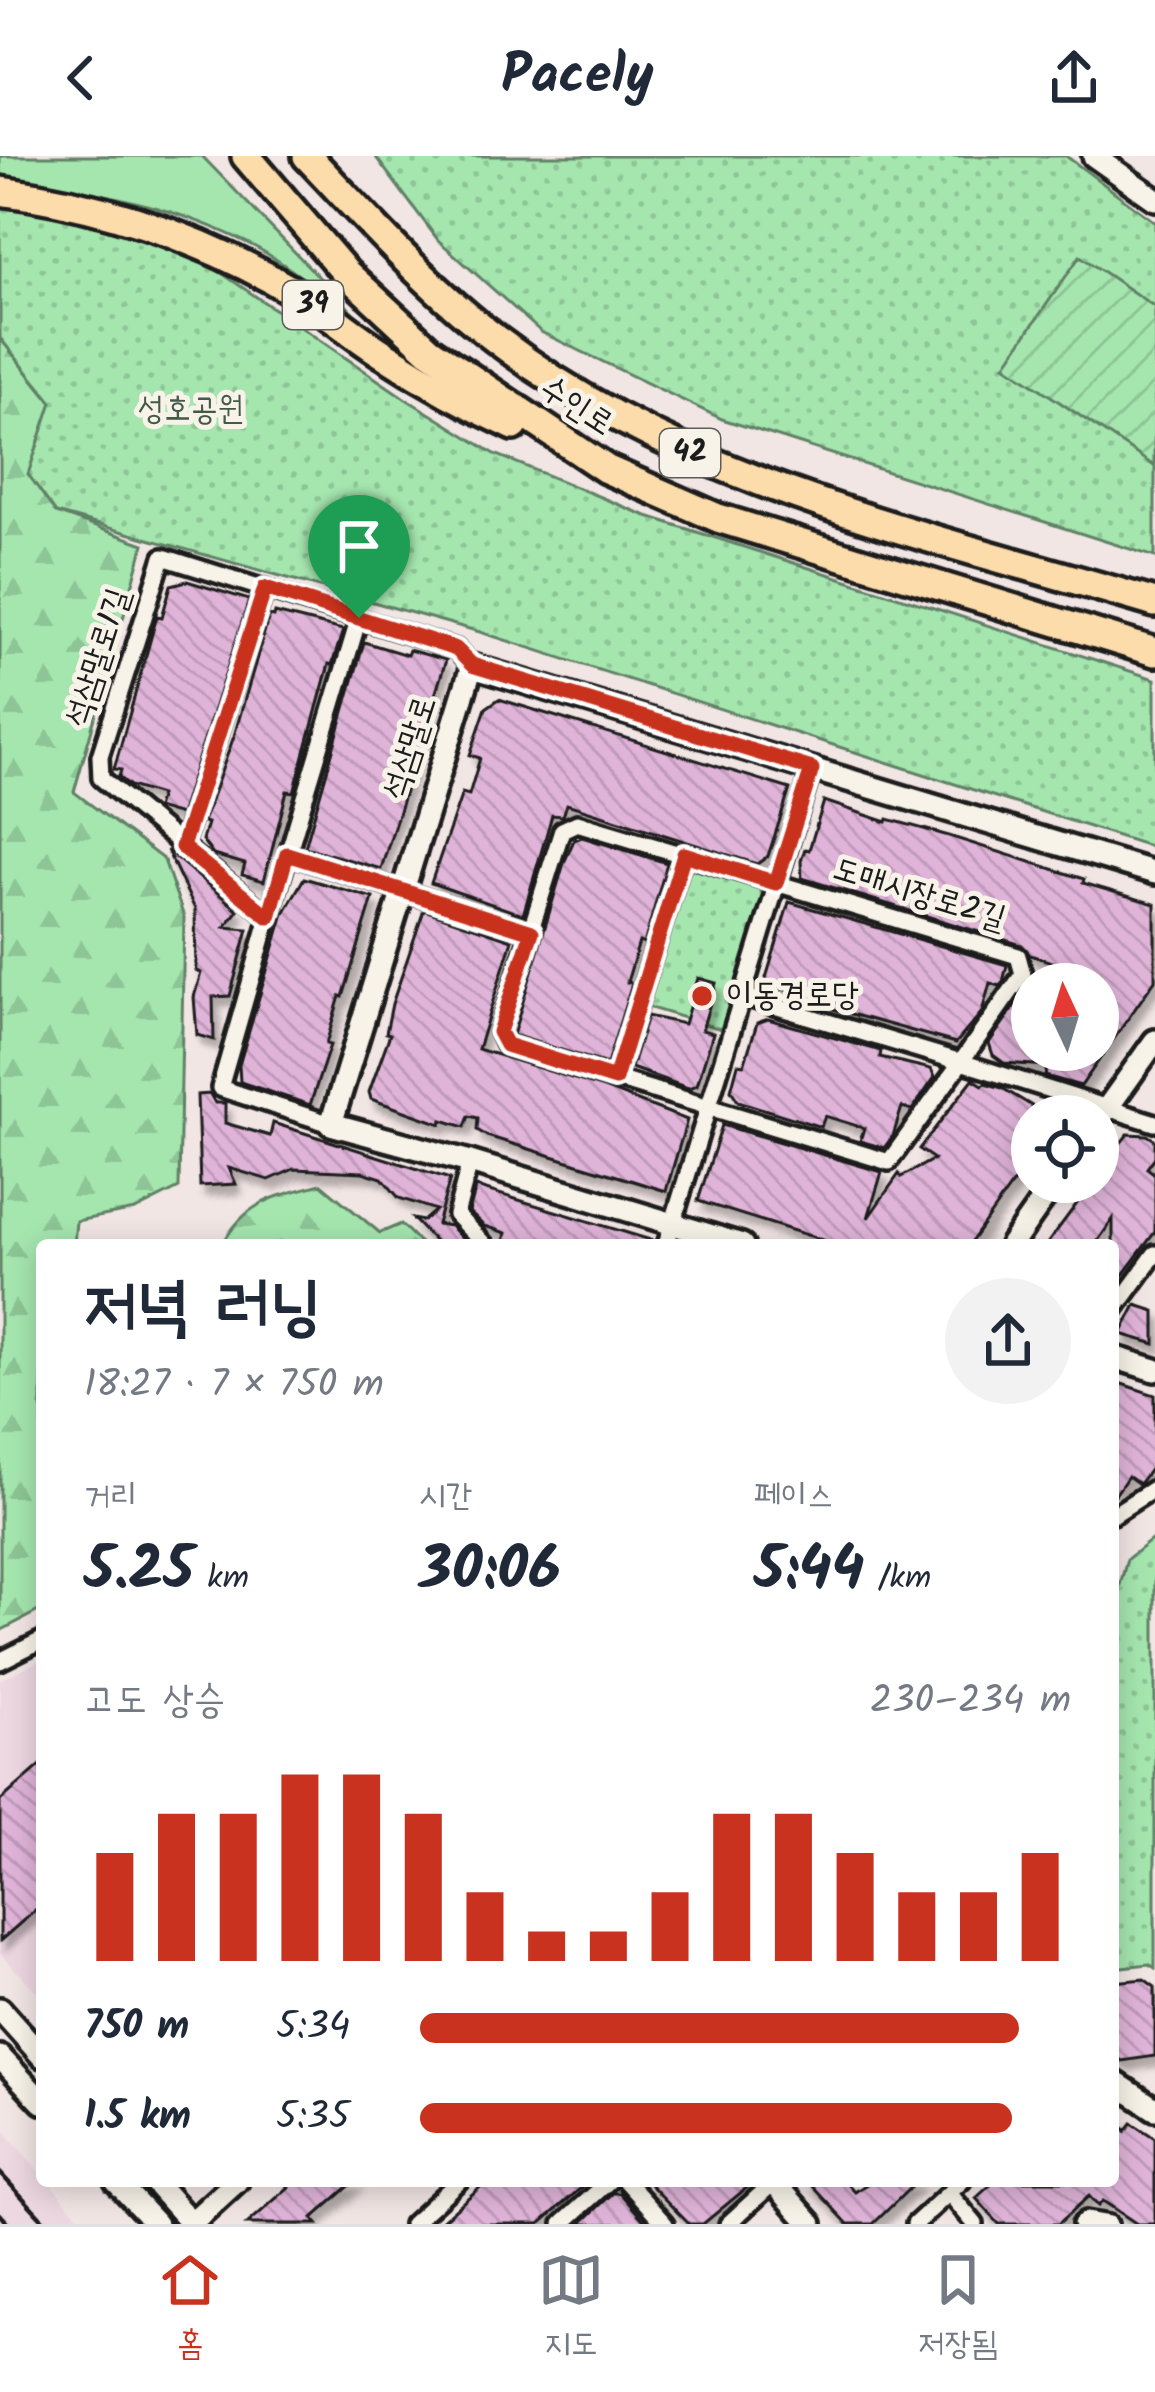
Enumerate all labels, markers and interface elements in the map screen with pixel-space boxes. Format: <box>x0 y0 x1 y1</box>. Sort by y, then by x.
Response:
text: Pacely <box>501 35 654 121</box>
icon: back <box>48 45 114 111</box>
icon: share <box>1041 45 1107 111</box>
road number: 39 <box>283 281 343 329</box>
street label: 수인로 <box>528 363 624 451</box>
park label: 성호공원 <box>138 384 244 437</box>
road number: 42 <box>660 429 720 477</box>
pin <box>308 495 410 618</box>
icon: arrive <box>326 513 392 579</box>
street label: 석삼말로1길 <box>52 582 146 734</box>
street label: 석삼말로 <box>369 689 453 807</box>
street label: 도매시장로2길 <box>826 844 1012 946</box>
north arrow <box>1011 963 1119 1071</box>
map controls <box>1011 963 1119 1203</box>
place label: 이동경로당 <box>726 970 859 1023</box>
marker: 이동경로당 <box>689 983 715 1009</box>
button: locate <box>1011 1095 1119 1203</box>
text: 저녁 러닝 <box>84 1257 322 1362</box>
button: share <box>945 1278 1071 1404</box>
text: 18:27 · 7 × 750 m <box>84 1355 384 1417</box>
text: 거리 <box>84 1471 137 1524</box>
text: 시간 <box>419 1471 472 1524</box>
text: 페이스 <box>754 1471 834 1524</box>
text: 5.25 <box>84 1524 194 1620</box>
text: 30:06 <box>419 1524 561 1620</box>
text: 5:44 <box>754 1524 865 1620</box>
text: km <box>194 1553 249 1606</box>
text: /km <box>865 1553 931 1606</box>
text: 고도 상승 <box>84 1671 225 1733</box>
text: 230–234 m <box>870 1671 1071 1733</box>
text: 750 m <box>84 1997 189 2059</box>
text: 5:34 <box>276 1997 350 2059</box>
text: 1.5 km <box>84 2087 191 2149</box>
text: 5:35 <box>276 2087 350 2149</box>
tab: 홈 <box>157 2247 223 2372</box>
tab: 지도 <box>538 2247 604 2372</box>
tab: 저장됨 <box>918 2247 998 2372</box>

